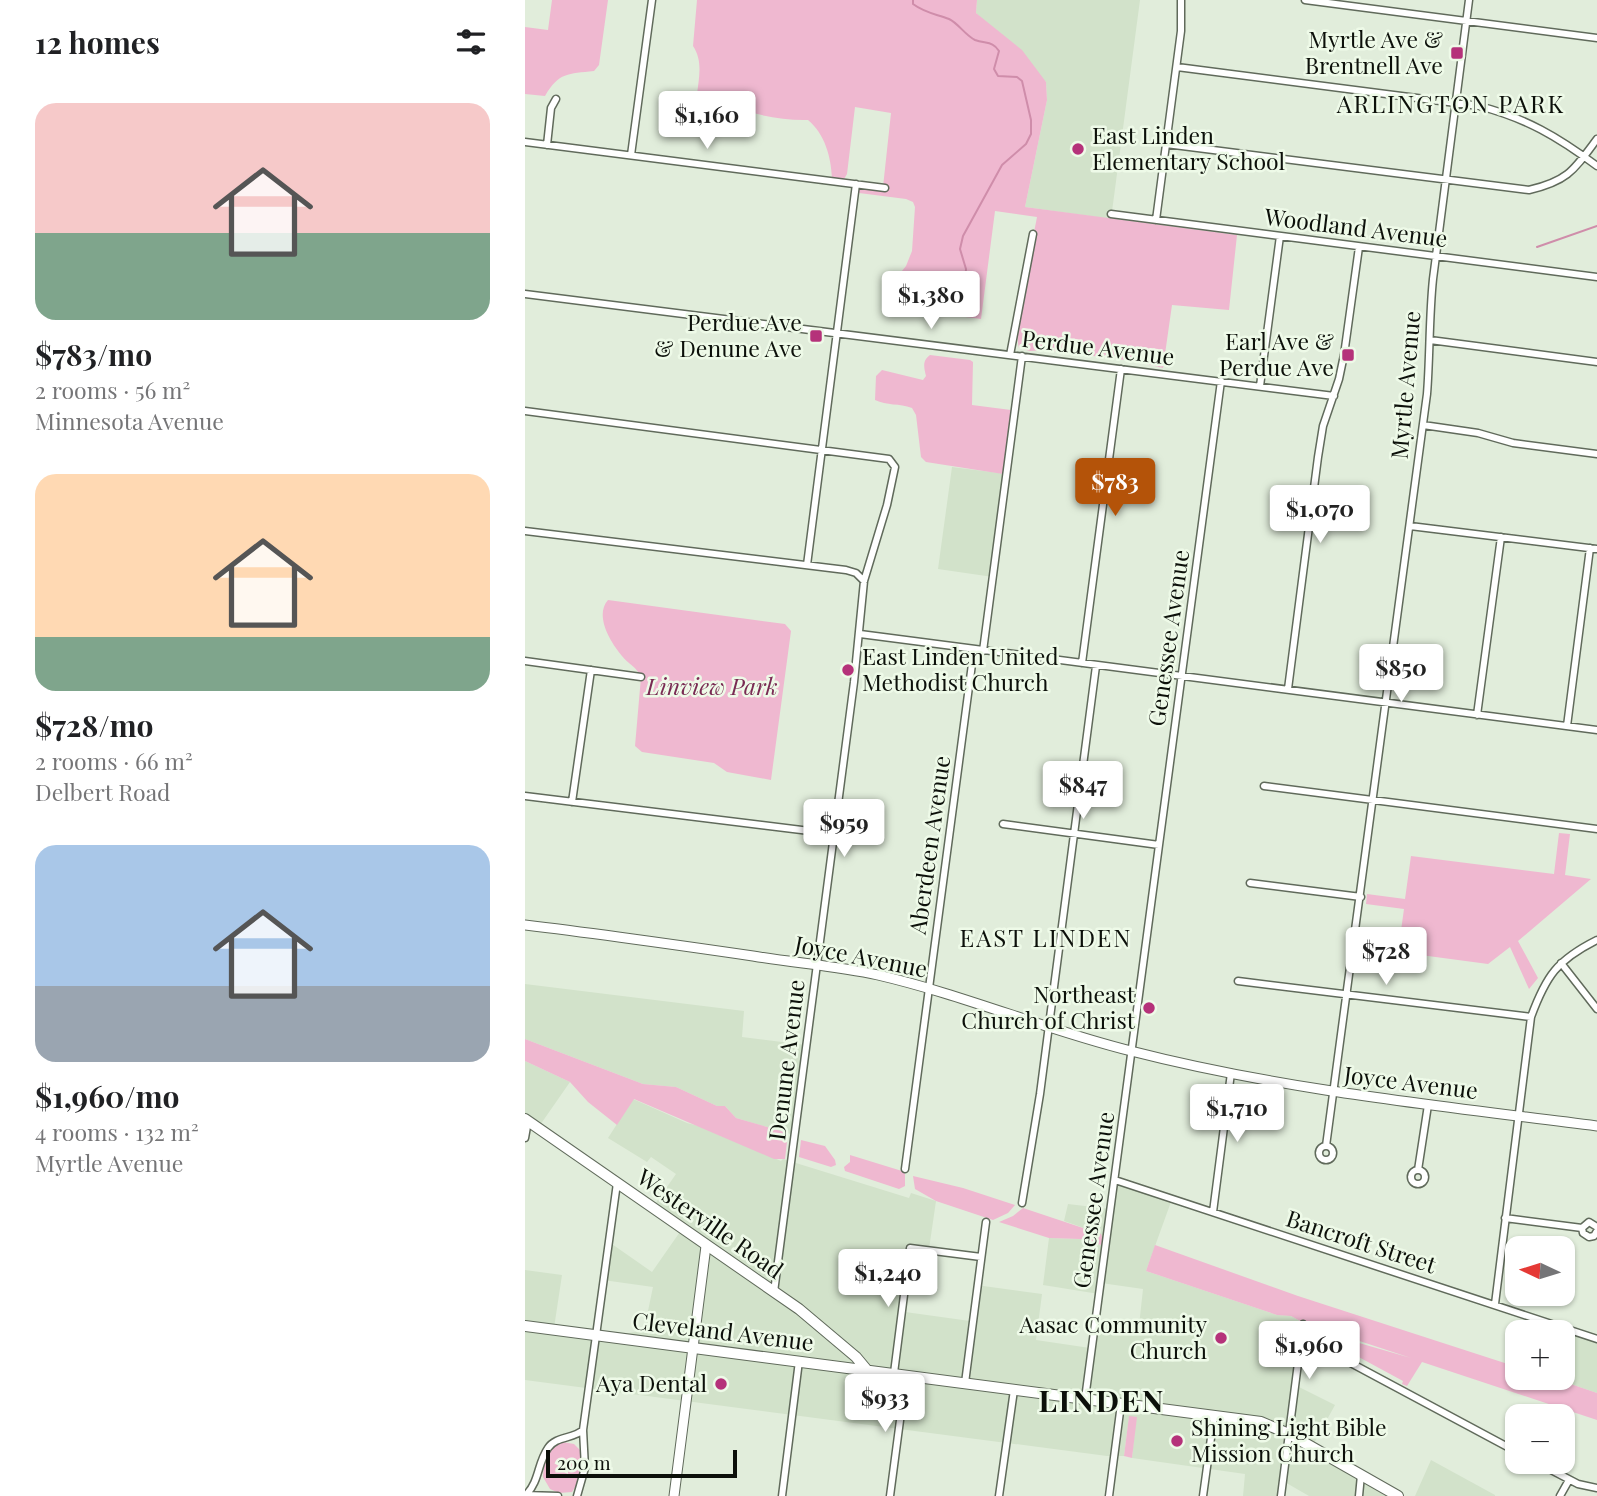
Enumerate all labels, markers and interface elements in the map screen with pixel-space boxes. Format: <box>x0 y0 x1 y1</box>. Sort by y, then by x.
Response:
text: 12 homes <box>35 22 160 62</box>
icon: filters <box>452 23 490 61</box>
place label: Myrtle Ave & Brentnell Ave <box>1305 23 1443 80</box>
marker: Myrtle Ave & Brentnell Ave <box>1449 45 1465 61</box>
district label: ARLINGTON PARK <box>1336 87 1565 119</box>
pin: $1,160 <box>650 92 764 151</box>
text: $1,160 <box>675 98 739 129</box>
place label: East Linden Elementary School <box>1092 119 1285 176</box>
marker: East Linden Elementary School <box>1070 141 1086 157</box>
icon: home <box>200 149 326 275</box>
street label: Woodland Avenue <box>1262 200 1449 253</box>
pin: $1,380 <box>874 272 988 331</box>
text: $1,380 <box>898 278 964 309</box>
place label: Perdue Ave & Denune Ave <box>654 306 802 363</box>
street label: Myrtle Avenue <box>1383 310 1426 460</box>
street label: Perdue Avenue <box>1020 322 1176 371</box>
place label: Earl Ave & Perdue Ave <box>1219 325 1334 382</box>
marker: Perdue Ave & Denune Ave <box>808 328 824 344</box>
text: $783/mo <box>35 334 152 374</box>
marker: Earl Ave & Perdue Ave <box>1340 347 1356 363</box>
text: 2 rooms · 56 m² <box>35 374 190 405</box>
text: Minnesota Avenue <box>35 405 224 436</box>
pin: $783 <box>1074 458 1156 518</box>
text: $783 <box>1091 465 1139 496</box>
pin: $1,070 <box>1263 486 1377 545</box>
text: $1,070 <box>1286 492 1354 523</box>
icon: home <box>200 520 326 646</box>
street label: Genessee Avenue <box>1140 548 1195 728</box>
place label: East Linden United Methodist Church <box>862 640 1059 697</box>
pin: $850 <box>1360 644 1442 704</box>
text: $850 <box>1375 651 1427 682</box>
marker: East Linden United Methodist Church <box>840 662 856 678</box>
park label: Linview Park <box>645 670 778 701</box>
text: $728/mo <box>35 705 154 745</box>
text: 2 rooms · 66 m² <box>35 745 193 776</box>
street label: Aberdeen Avenue <box>900 753 956 937</box>
pin: $847 <box>1042 762 1124 821</box>
text: $847 <box>1059 768 1107 799</box>
text: Delbert Road <box>35 776 170 807</box>
pin: $959 <box>803 800 885 859</box>
text: $959 <box>819 806 869 837</box>
icon: home <box>200 891 326 1017</box>
district label: EAST LINDEN <box>960 921 1132 953</box>
street label: Joyce Avenue <box>791 927 930 984</box>
pin: $728 <box>1345 928 1427 987</box>
text: $728 <box>1362 934 1410 965</box>
street label: Denune Avenue <box>760 978 811 1142</box>
place label: Northeast Church of Christ <box>961 978 1136 1035</box>
marker: Northeast Church of Christ <box>1141 1000 1157 1016</box>
street label: Joyce Avenue <box>1342 1058 1480 1105</box>
text: $1,960/mo <box>35 1076 180 1116</box>
pin: $1,710 <box>1180 1084 1294 1144</box>
text: $1,710 <box>1206 1091 1268 1122</box>
street label: Genessee Avenue <box>1065 1110 1120 1290</box>
text: 4 rooms · 132 m² <box>35 1116 199 1147</box>
text: Myrtle Avenue <box>35 1147 184 1178</box>
street label: Westerville Road <box>631 1160 790 1285</box>
street label: Bancroft Street <box>1283 1202 1441 1280</box>
north arrow <box>1505 1236 1575 1306</box>
map controls <box>1505 1236 1575 1474</box>
pin: $1,240 <box>831 1250 945 1309</box>
text: $1,240 <box>854 1256 922 1287</box>
street label: Cleveland Avenue <box>631 1304 816 1357</box>
place label: Aasac Community Church <box>1019 1308 1207 1365</box>
button: + <box>1505 1320 1575 1390</box>
pin: $1,960 <box>1252 1322 1366 1381</box>
text: $1,960 <box>1275 1328 1343 1359</box>
marker: Aasac Community Church <box>1213 1330 1229 1346</box>
place label: Aya Dental <box>595 1367 707 1398</box>
pin: $933 <box>844 1374 926 1434</box>
marker: Aya Dental <box>713 1376 729 1392</box>
district label: LINDEN <box>1039 1380 1165 1420</box>
text: $933 <box>861 1381 909 1412</box>
button: − <box>1505 1404 1575 1474</box>
place label: Shining Light Bible Mission Church <box>1191 1411 1387 1468</box>
marker: Shining Light Bible Mission Church <box>1169 1433 1185 1449</box>
scale bar <box>546 1447 737 1479</box>
text: 200 m <box>557 1449 611 1475</box>

